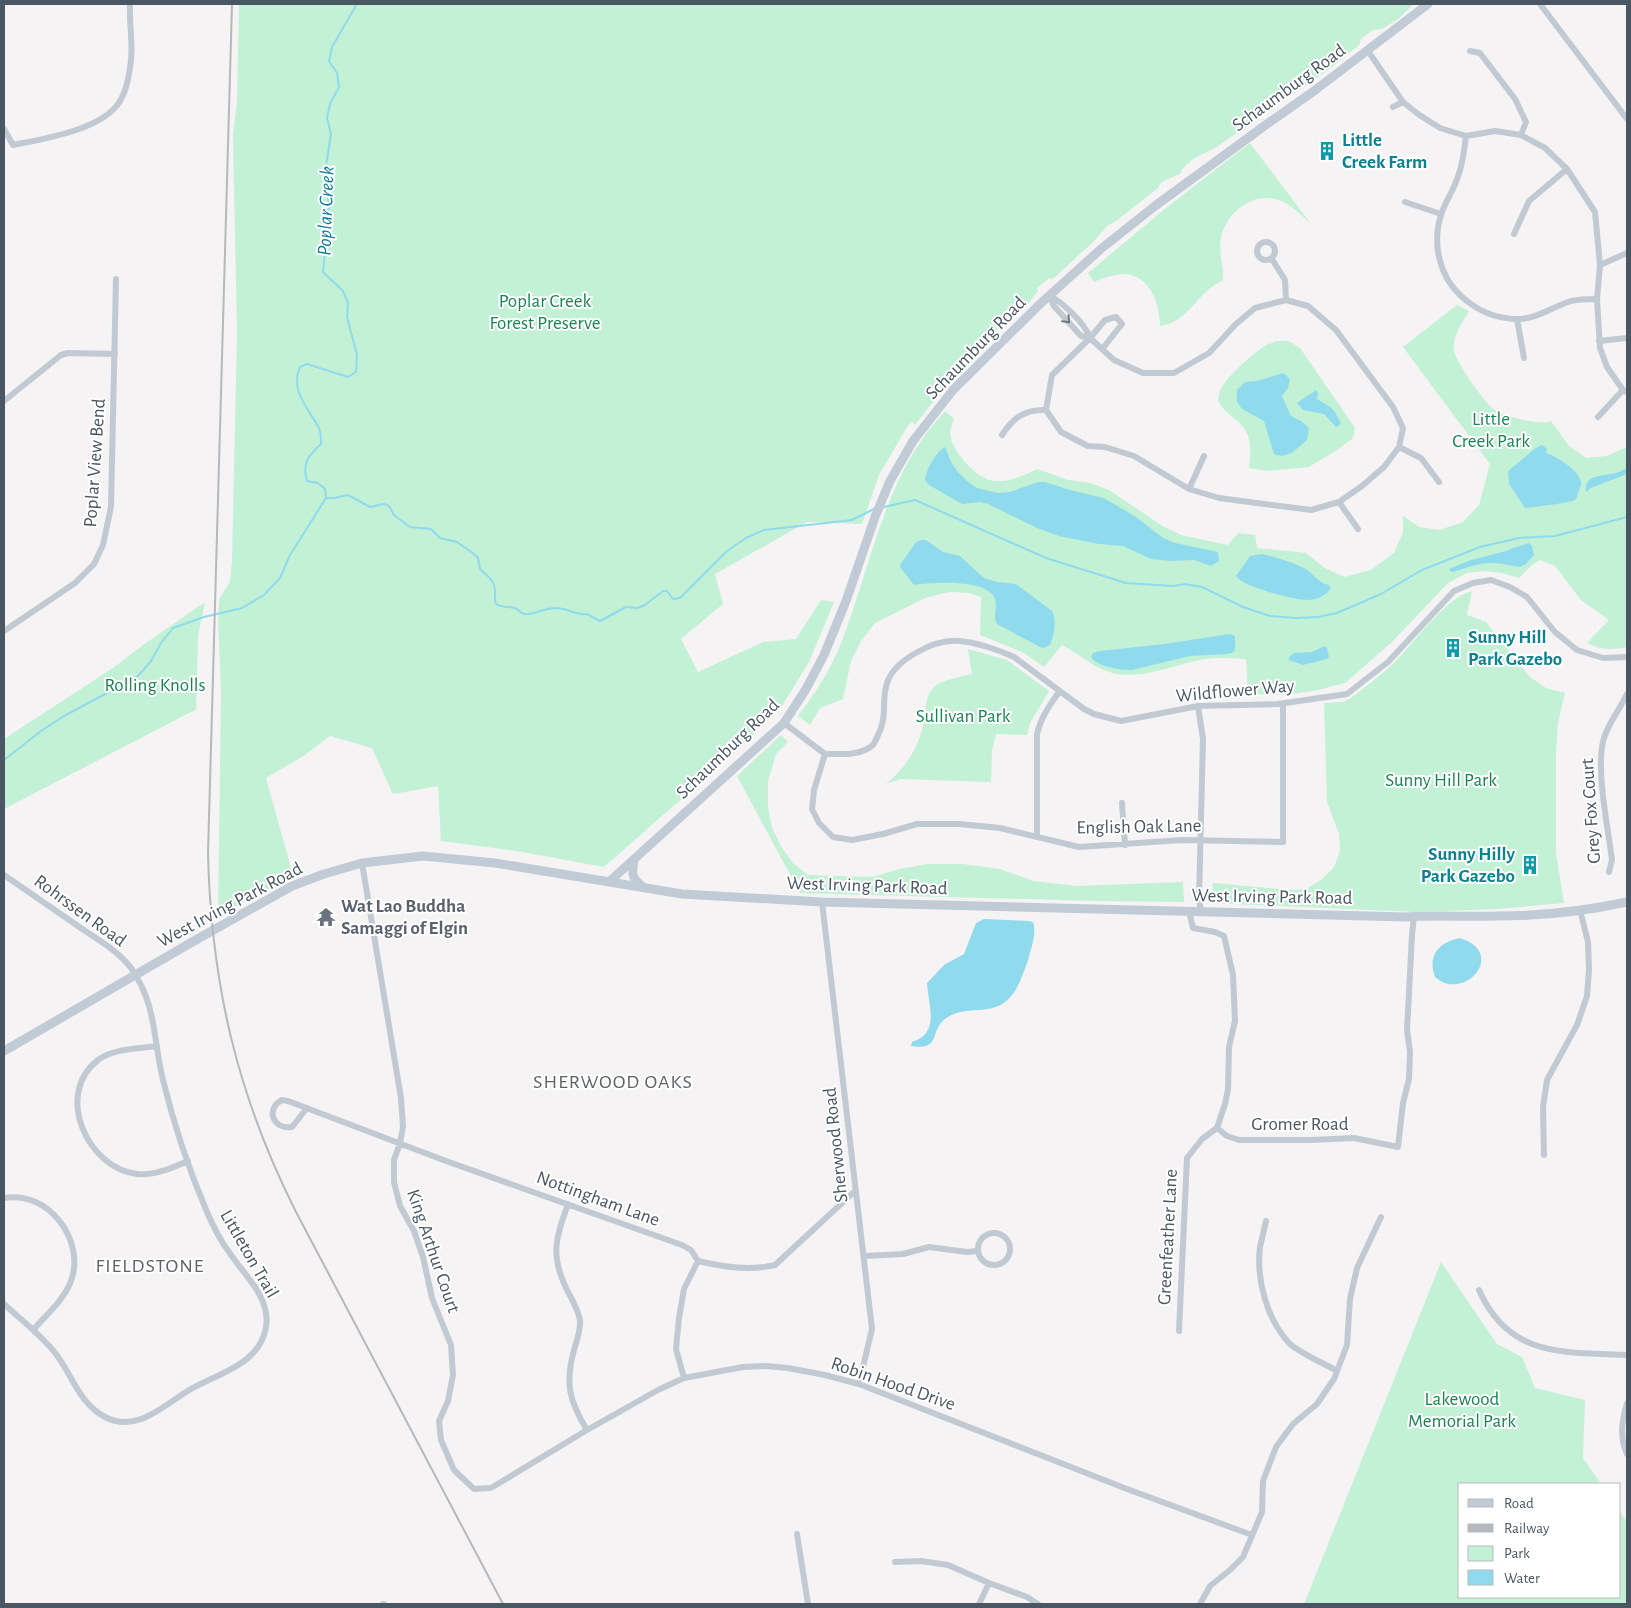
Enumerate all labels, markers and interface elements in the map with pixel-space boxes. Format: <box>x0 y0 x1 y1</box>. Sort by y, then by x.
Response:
street label: Schaumburg Road <box>1229 41 1349 135</box>
place label: Little Creek Farm <box>1342 131 1427 172</box>
building icon: Little Creek Farm <box>1316 140 1338 162</box>
water label: Poplar Creek <box>314 166 338 256</box>
park label: Poplar Creek Forest Preserve <box>490 292 600 333</box>
street label: Schaumburg Road <box>922 293 1030 403</box>
one-way arrow <box>1061 314 1070 323</box>
street label: Poplar View Bend <box>81 398 109 528</box>
park label: Little Creek Park <box>1452 410 1530 451</box>
place label: Sunny Hill Park Gazebo <box>1468 628 1562 669</box>
building icon: Sunny Hill Park Gazebo <box>1442 637 1464 659</box>
park label: Rolling Knolls <box>104 676 206 695</box>
street label: Wildflower Way <box>1175 676 1295 706</box>
street label: Schaumburg Road <box>673 695 783 803</box>
park label: Sullivan Park <box>916 707 1011 726</box>
street label: Grey Fox Court <box>1578 758 1604 864</box>
park label: Sunny Hill Park <box>1385 771 1497 790</box>
street label: English Oak Lane <box>1076 816 1202 838</box>
place label: Sunny Hilly Park Gazebo <box>1421 845 1515 886</box>
building icon: Sunny Hilly Park Gazebo <box>1519 854 1541 876</box>
street label: West Irving Park Road <box>154 859 306 951</box>
street label: Rohrssen Road <box>30 871 130 951</box>
street label: West Irving Park Road <box>786 874 948 898</box>
street label: West Irving Park Road <box>1191 886 1353 908</box>
place label: Wat Lao Buddha Samaggi of Elgin <box>341 897 468 938</box>
temple icon: Wat Lao Buddha Samaggi of Elgin <box>315 906 337 928</box>
district label: SHERWOOD OAKS <box>533 1072 693 1092</box>
street label: Sherwood Road <box>820 1086 851 1204</box>
street label: Gromer Road <box>1251 1115 1349 1134</box>
street label: Nottingham Lane <box>534 1168 662 1230</box>
street label: Greenfeather Lane <box>1155 1168 1181 1306</box>
street label: King Arthur Court <box>403 1187 463 1315</box>
street label: Littleton Trail <box>216 1207 282 1301</box>
district label: FIELDSTONE <box>95 1256 205 1276</box>
street label: Robin Hood Drive <box>828 1354 958 1414</box>
park label: Lakewood Memorial Park <box>1408 1390 1516 1431</box>
legend <box>1458 1483 1621 1598</box>
text: Road <box>1504 1496 1534 1511</box>
text: Railway <box>1504 1521 1550 1536</box>
text: Park <box>1504 1546 1530 1561</box>
text: Water <box>1504 1571 1540 1586</box>

